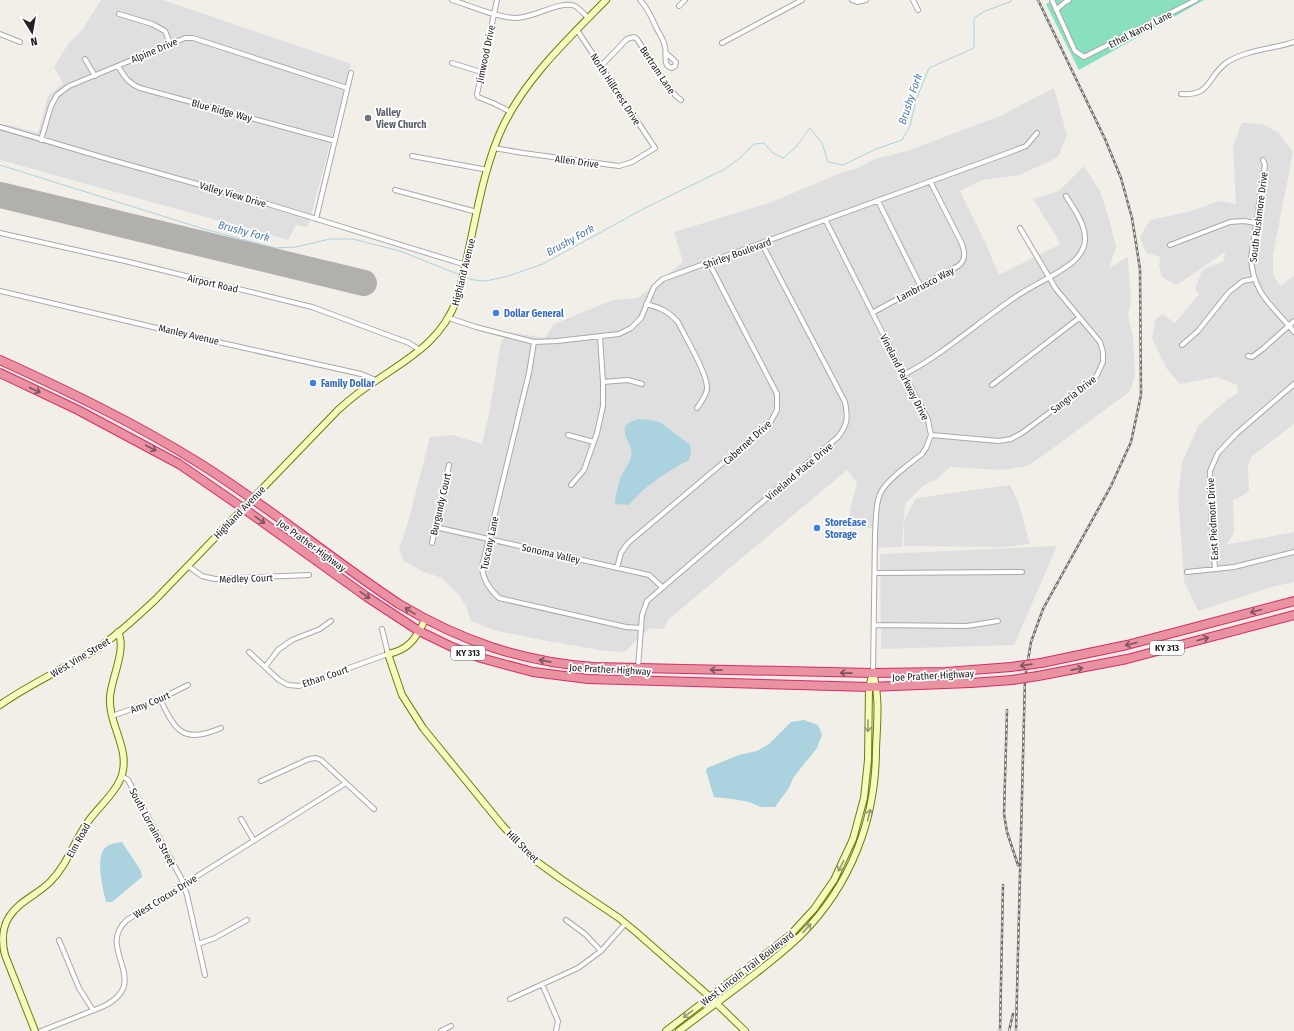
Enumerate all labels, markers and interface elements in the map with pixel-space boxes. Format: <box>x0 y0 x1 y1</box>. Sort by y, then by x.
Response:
street label: Ethel Nancy Lane <box>1107 9 1174 51</box>
north arrow <box>12 12 52 52</box>
street label: Jimwood Drive <box>474 24 498 84</box>
text: N <box>29 34 38 48</box>
street label: Alpine Drive <box>129 36 180 66</box>
street label: Bertram Lane <box>637 45 677 97</box>
street label: North Hillcrest Drive <box>588 51 643 128</box>
water label: Brushy Fork <box>896 72 925 126</box>
street label: Blue Ridge Way <box>190 97 254 125</box>
place label: Valley View Church <box>375 107 426 131</box>
marker: Valley View Church <box>363 113 373 123</box>
street label: Allen Drive <box>554 153 600 171</box>
street label: South Rushmore Drive <box>1247 171 1271 263</box>
street label: Valley View Drive <box>198 180 268 210</box>
water label: Brushy Fork <box>217 218 272 245</box>
water label: Brushy Fork <box>544 222 597 259</box>
street label: Shirley Boulevard <box>702 236 773 272</box>
street label: Highland Avenue <box>450 237 478 307</box>
street label: Lambrusco Way <box>895 264 957 305</box>
street label: Airport Road <box>186 272 239 296</box>
marker: Dollar General <box>491 308 501 318</box>
place label: Dollar General <box>504 308 564 320</box>
street label: Manley Avenue <box>157 322 220 348</box>
street label: Vineland Parkway Drive <box>877 332 931 423</box>
street label: Sangria Drive <box>1049 373 1099 416</box>
marker: Family Dollar <box>308 378 318 388</box>
place label: Family Dollar <box>321 378 375 390</box>
one-way arrow <box>29 387 41 394</box>
street label: Cabernet Drive <box>721 418 774 467</box>
street label: Vineland Place Drive <box>764 440 836 503</box>
one-way arrow <box>145 445 157 453</box>
street label: Burgundy Court <box>428 471 454 536</box>
street label: East Piedmont Drive <box>1205 477 1221 560</box>
street label: Highland Avenue <box>211 484 268 542</box>
one-way arrow <box>254 515 265 524</box>
street label: Tuscany Lane <box>478 515 502 571</box>
street label: Joe Prather Highway <box>275 517 349 575</box>
place label: StoreEase Storage <box>825 517 866 541</box>
marker: StoreEase Storage <box>812 523 822 533</box>
street label: Sonoma Valley <box>520 541 582 567</box>
street label: Medley Court <box>219 572 274 586</box>
one-way arrow <box>360 591 371 600</box>
one-way arrow <box>404 607 416 615</box>
one-way arrow <box>1250 608 1263 615</box>
one-way arrow <box>1196 634 1209 642</box>
street label: West Vine Street <box>49 635 113 680</box>
one-way arrow <box>1124 641 1137 649</box>
road number: KY 313 <box>1150 641 1184 655</box>
road number: KY 313 <box>451 646 485 660</box>
one-way arrow <box>538 657 551 665</box>
one-way arrow <box>1020 661 1033 669</box>
street label: Joe Prather Highway <box>569 662 652 678</box>
street label: Ethan Court <box>301 663 351 690</box>
one-way arrow <box>1070 665 1083 673</box>
one-way arrow <box>710 666 723 673</box>
street label: Joe Prather Highway <box>892 668 975 684</box>
one-way arrow <box>840 669 853 676</box>
street label: Amy Court <box>129 689 173 716</box>
one-way arrow <box>864 719 872 732</box>
street label: South Lorraine Street <box>126 786 178 869</box>
one-way arrow <box>865 809 873 822</box>
street label: Elm Road <box>64 821 93 860</box>
street label: Hill Street <box>504 828 541 866</box>
one-way arrow <box>837 860 845 872</box>
street label: West Crocus Drive <box>131 872 200 921</box>
one-way arrow <box>803 923 812 933</box>
street label: West Lincoln Trail Boulevard <box>699 929 797 1009</box>
one-way arrow <box>683 1010 694 1018</box>

